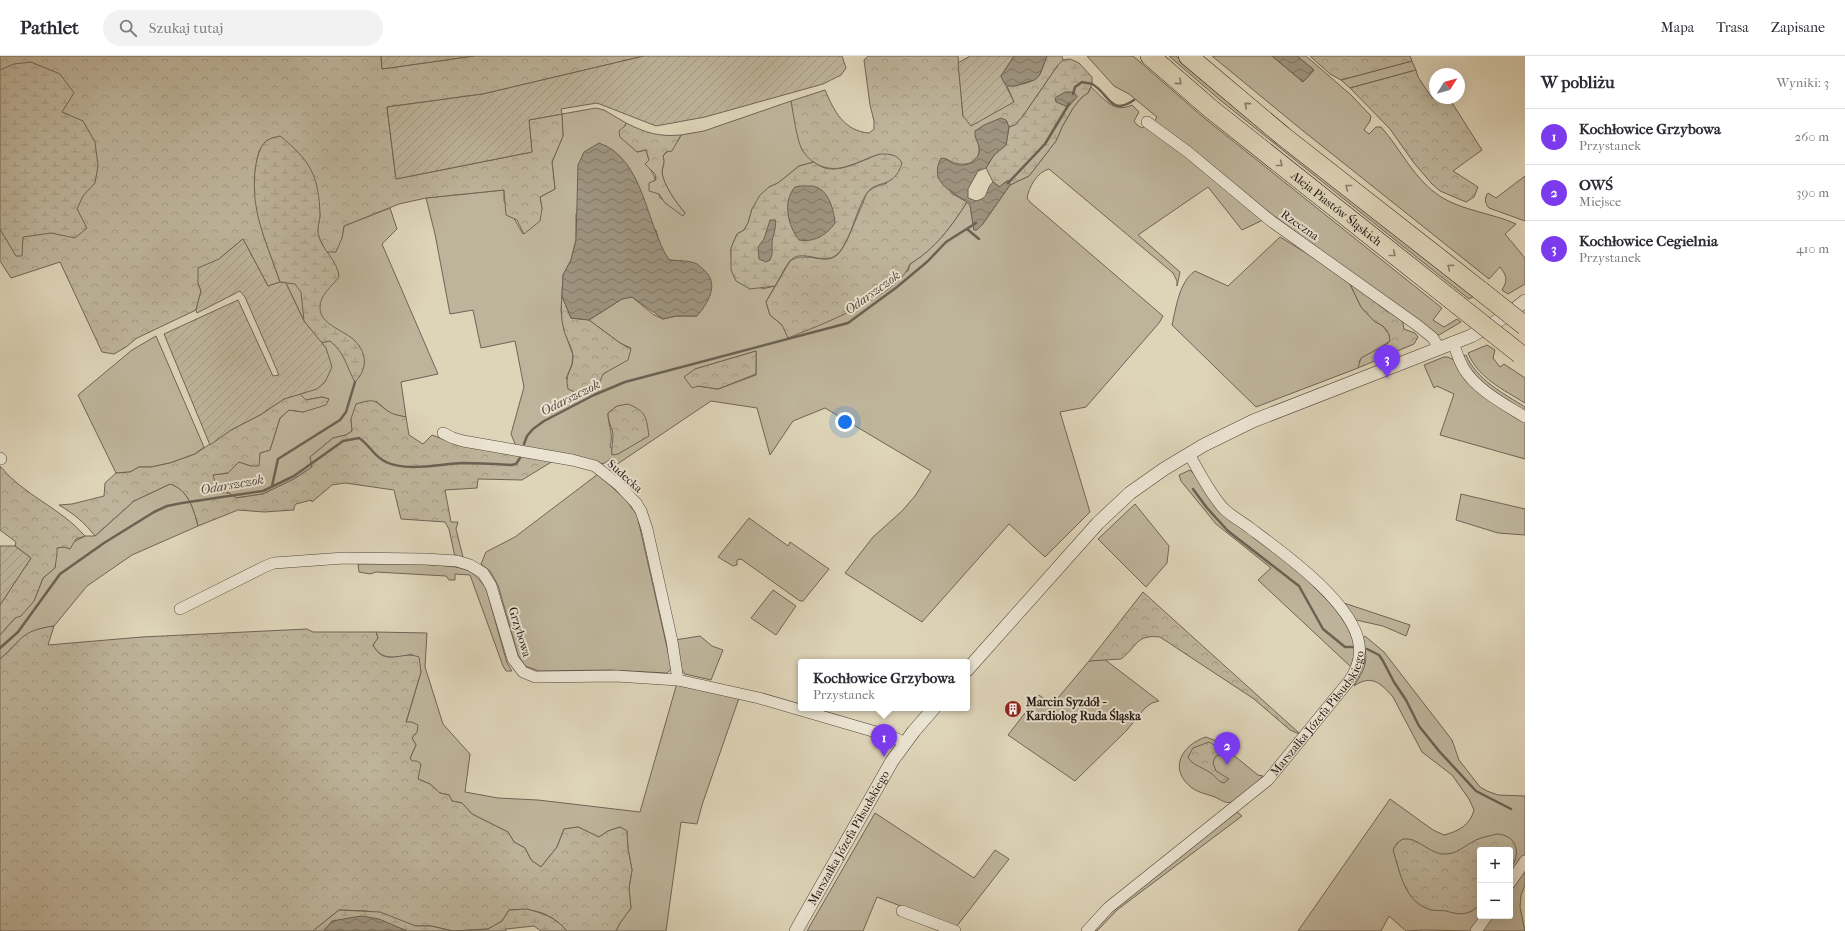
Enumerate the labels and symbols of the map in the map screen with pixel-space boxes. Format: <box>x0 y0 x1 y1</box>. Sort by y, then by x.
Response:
north arrow <box>1429 68 1465 104</box>
one-way arrow <box>1175 77 1182 84</box>
one-way arrow <box>1244 103 1251 110</box>
one-way arrow <box>1275 160 1282 167</box>
street label: Aleja Piastów Śląskich <box>1288 168 1385 249</box>
one-way arrow <box>1345 184 1352 191</box>
street label: Rzeczna <box>1278 207 1322 243</box>
one-way arrow <box>1388 249 1395 256</box>
one-way arrow <box>1447 265 1454 272</box>
water label: Odarszczok <box>842 267 903 317</box>
pin: 3 <box>1374 345 1400 378</box>
water label: Odarszczok <box>538 376 602 419</box>
your location <box>835 412 855 432</box>
street label: Sudecka <box>605 457 646 496</box>
water label: Odarszczok <box>199 471 265 497</box>
street label: Grzybowa <box>506 605 534 659</box>
street label: Marszałka Józefa Piłsudskiego <box>1267 650 1367 779</box>
place label: Marcin Syzdół - Kardiolog Ruda Śląska <box>1025 695 1141 724</box>
building icon: Marcin Syzdół - Kardiolog Ruda Śląska <box>1003 699 1023 719</box>
pin: 1 <box>871 724 897 757</box>
pin: 2 <box>1214 732 1240 765</box>
street label: Marszałka Józefa Piłsudskiego <box>805 768 892 908</box>

